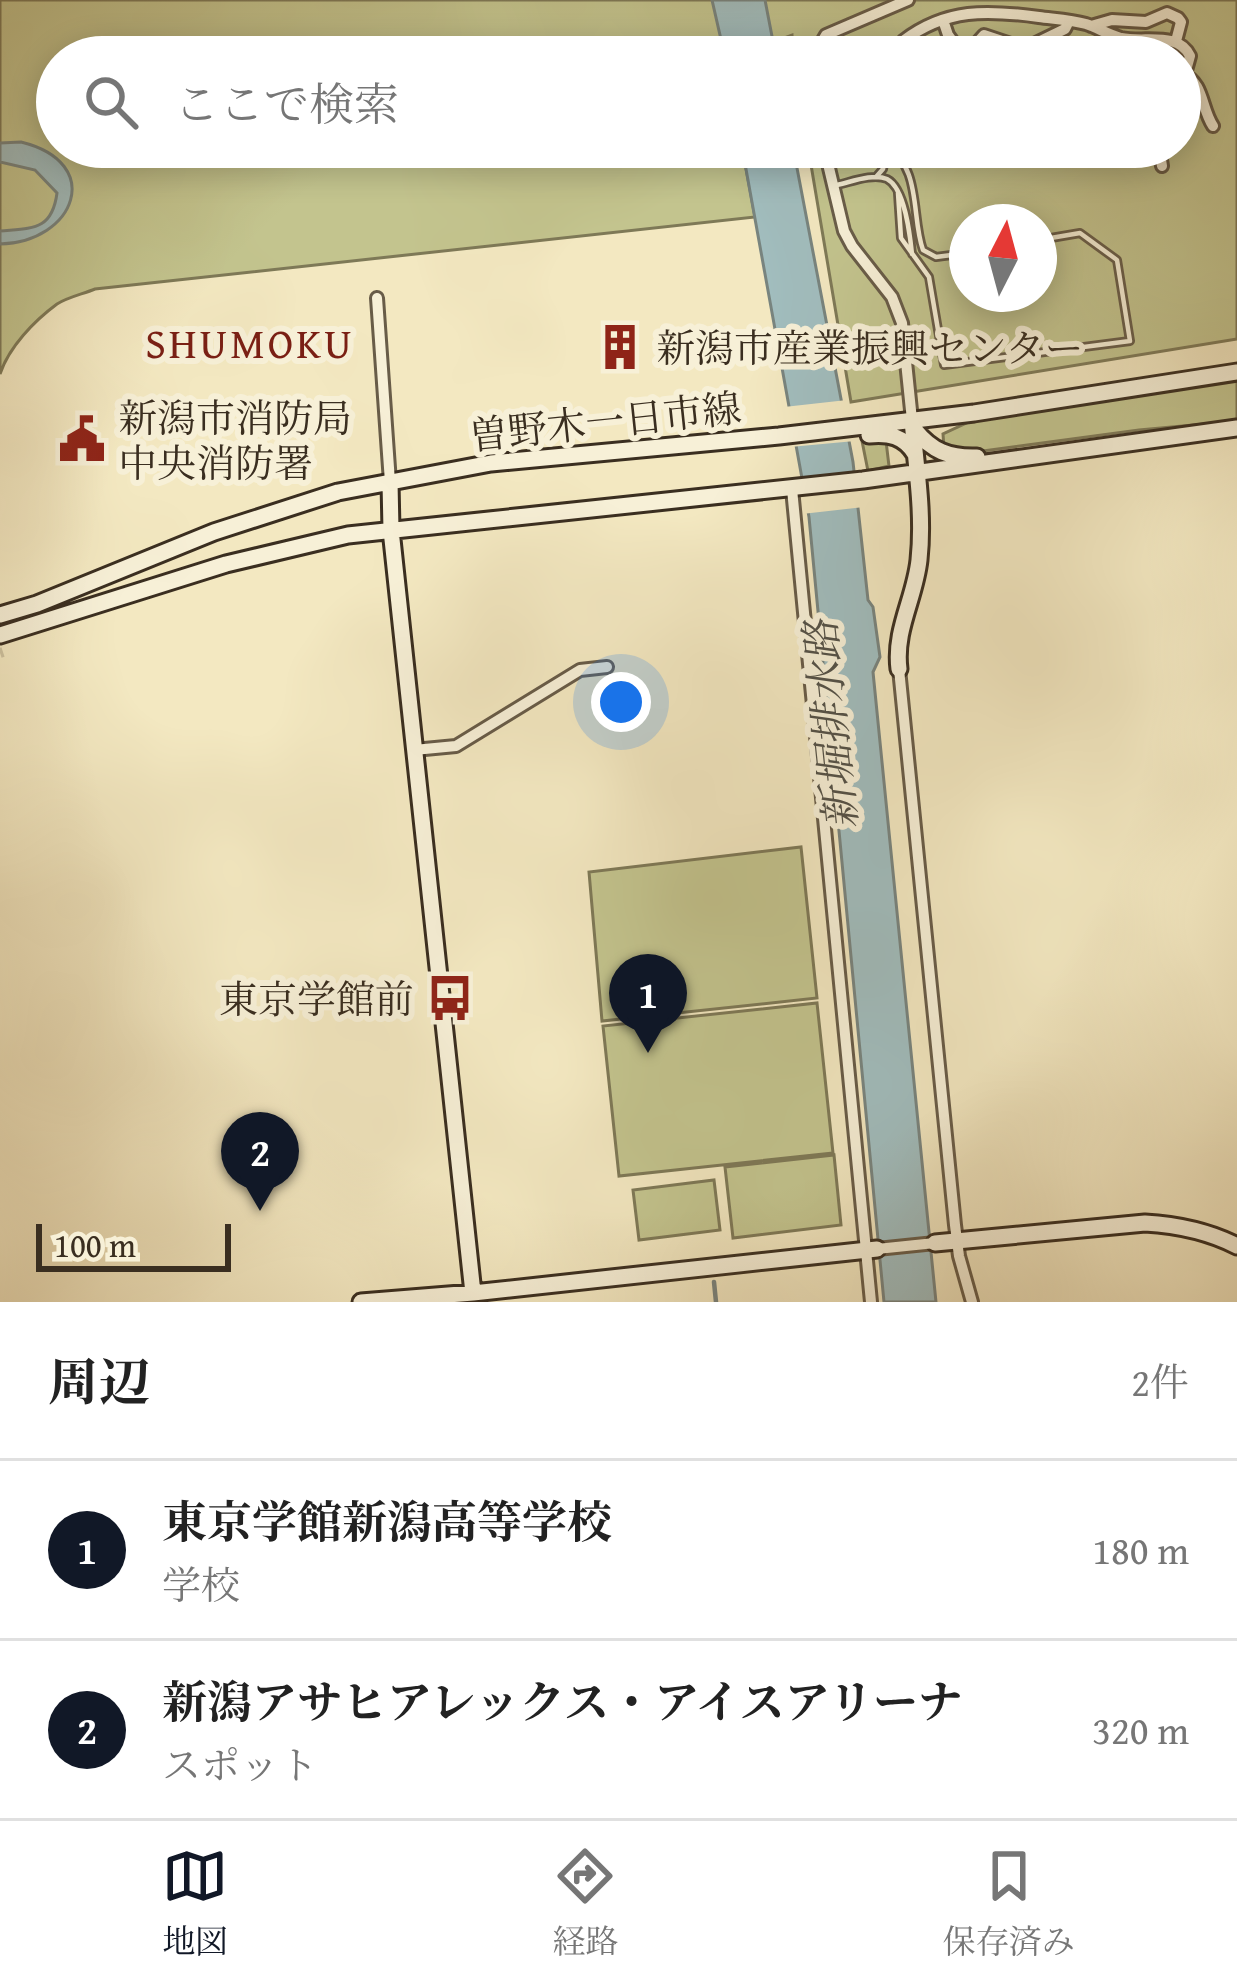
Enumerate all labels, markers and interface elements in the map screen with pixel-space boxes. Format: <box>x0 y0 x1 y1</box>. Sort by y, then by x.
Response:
search box <box>36 36 1201 168</box>
icon: search <box>78 69 144 135</box>
text: ここで検索 <box>174 71 399 136</box>
north arrow <box>949 204 1057 312</box>
district label: SHUMOKU <box>145 312 355 373</box>
place label: 新潟市産業振興センター <box>656 319 1083 376</box>
building icon: 新潟市産業振興センター <box>595 322 645 372</box>
street label: 曽野木一日市線 <box>466 378 744 464</box>
place label: 新潟市消防局 中央消防署 <box>118 389 352 491</box>
public building icon: 新潟市消防局 中央消防署 <box>57 414 107 464</box>
water label: 新堀排水路 <box>788 614 871 833</box>
your location <box>591 672 651 732</box>
pin: 1 <box>609 954 687 1053</box>
place label: 東京学館前 <box>219 970 414 1027</box>
bus stop icon: 東京学館前 <box>425 973 475 1023</box>
pin: 2 <box>221 1112 299 1211</box>
scale bar <box>36 1218 231 1271</box>
text: 100 m <box>54 1221 136 1269</box>
text: 周辺 <box>48 1344 150 1419</box>
text: 2件 <box>1131 1353 1189 1410</box>
text: 東京学館新潟高等学校 <box>162 1489 612 1554</box>
text: 1 <box>77 1521 97 1578</box>
text: 180 m <box>1092 1521 1189 1578</box>
text: 学校 <box>162 1556 240 1613</box>
text: 新潟アサヒアレックス・アイスアリーナ <box>162 1669 963 1734</box>
text: 2 <box>77 1701 97 1758</box>
text: 320 m <box>1092 1701 1189 1758</box>
text: スポット <box>162 1736 318 1793</box>
tab: 地図 <box>162 1843 228 1965</box>
tab: 経路 <box>552 1843 618 1965</box>
tab: 保存済み <box>943 1843 1075 1965</box>

